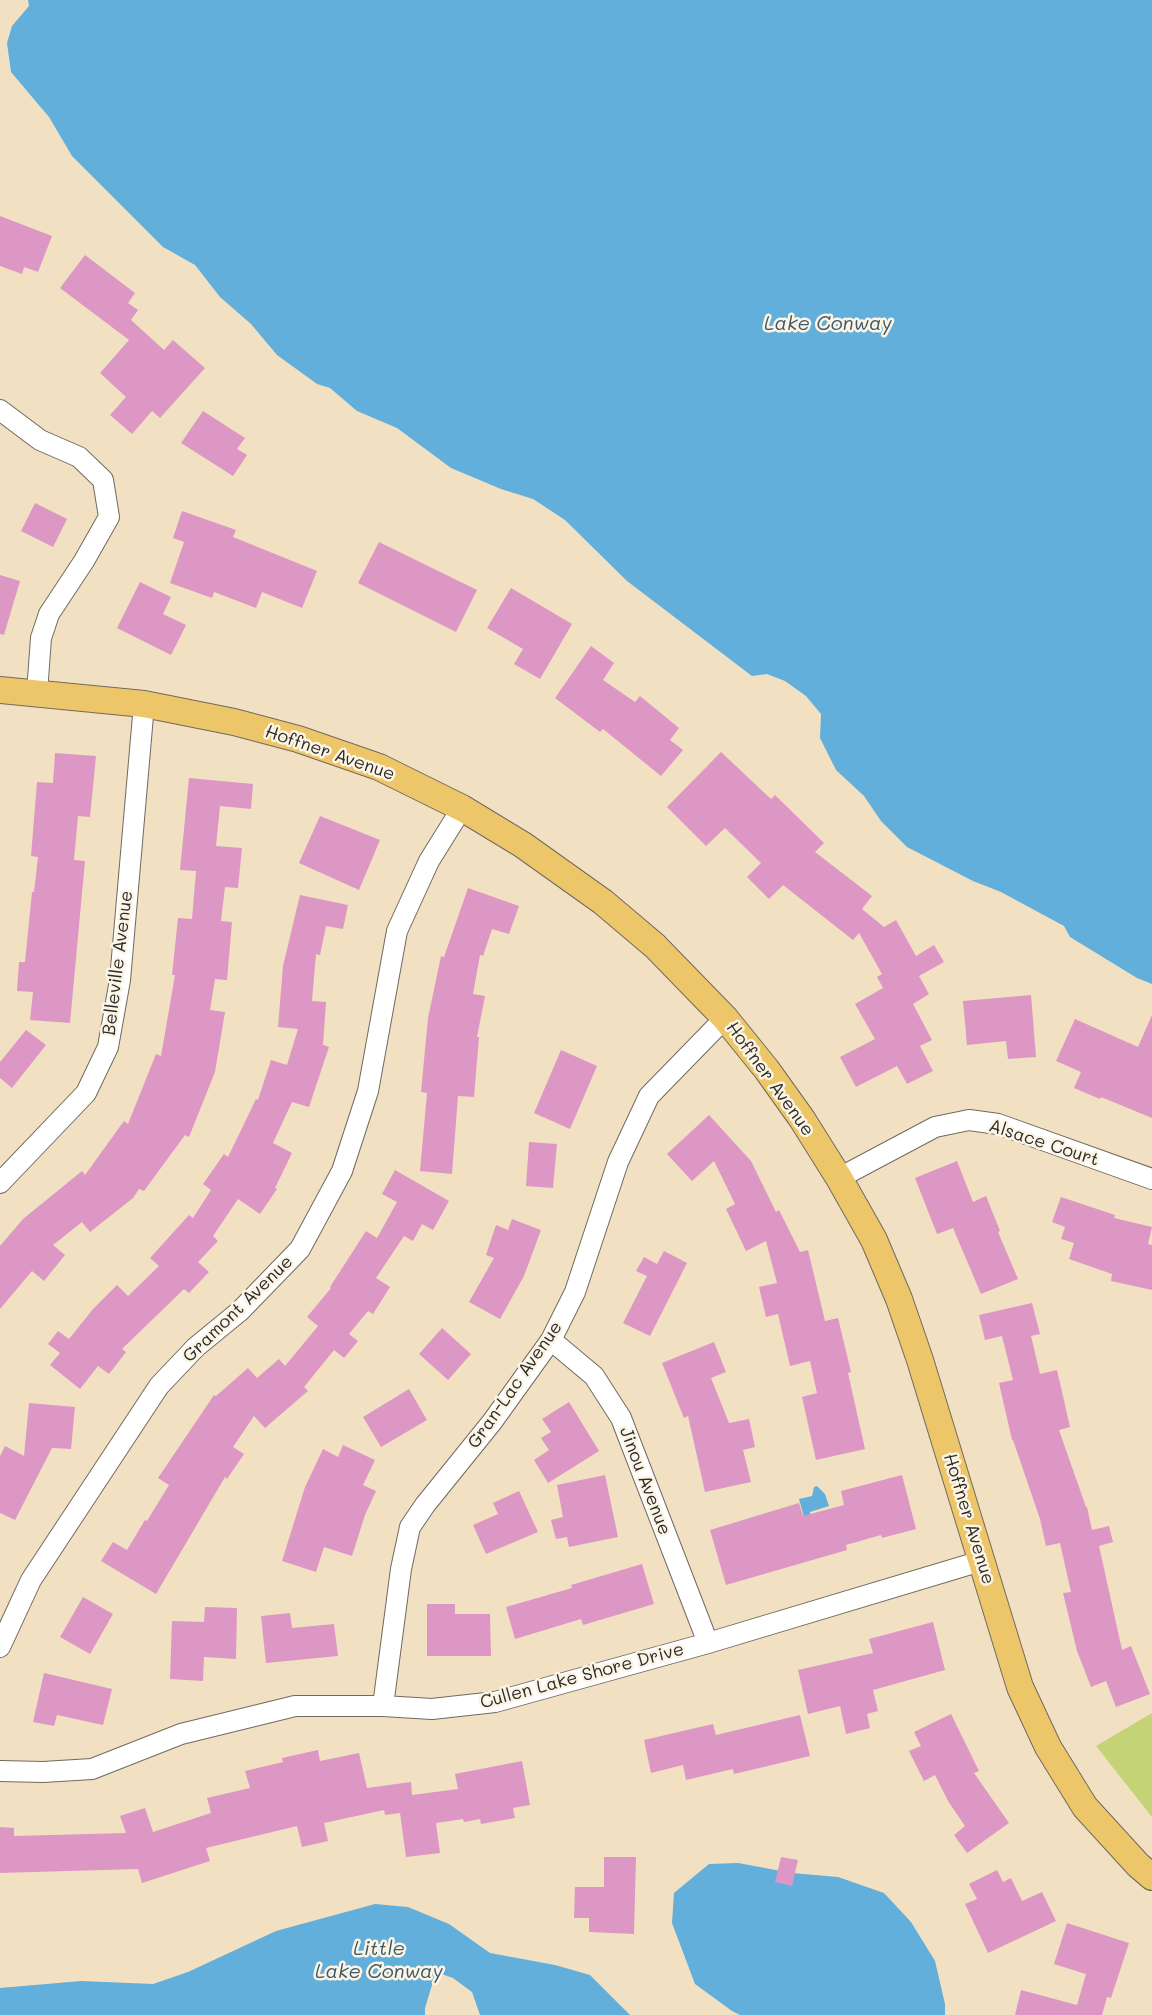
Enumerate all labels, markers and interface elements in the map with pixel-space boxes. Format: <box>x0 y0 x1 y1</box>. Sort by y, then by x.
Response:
water label: Lake Conway <box>764 312 892 336</box>
street label: Hoffner Avenue <box>262 721 398 785</box>
street label: Belleville Avenue <box>98 889 138 1037</box>
street label: Hoffner Avenue <box>721 1018 819 1140</box>
street label: Alsace Court <box>986 1115 1102 1171</box>
street label: Gramont Avenue <box>179 1251 297 1367</box>
street label: Gran-Lac Avenue <box>463 1317 567 1453</box>
street label: Jinou Avenue <box>615 1424 675 1538</box>
street label: Hoffner Avenue <box>939 1451 999 1587</box>
street label: Cullen Lake Shore Drive <box>478 1638 686 1714</box>
water label: Little Lake Conway <box>315 1937 443 1984</box>

